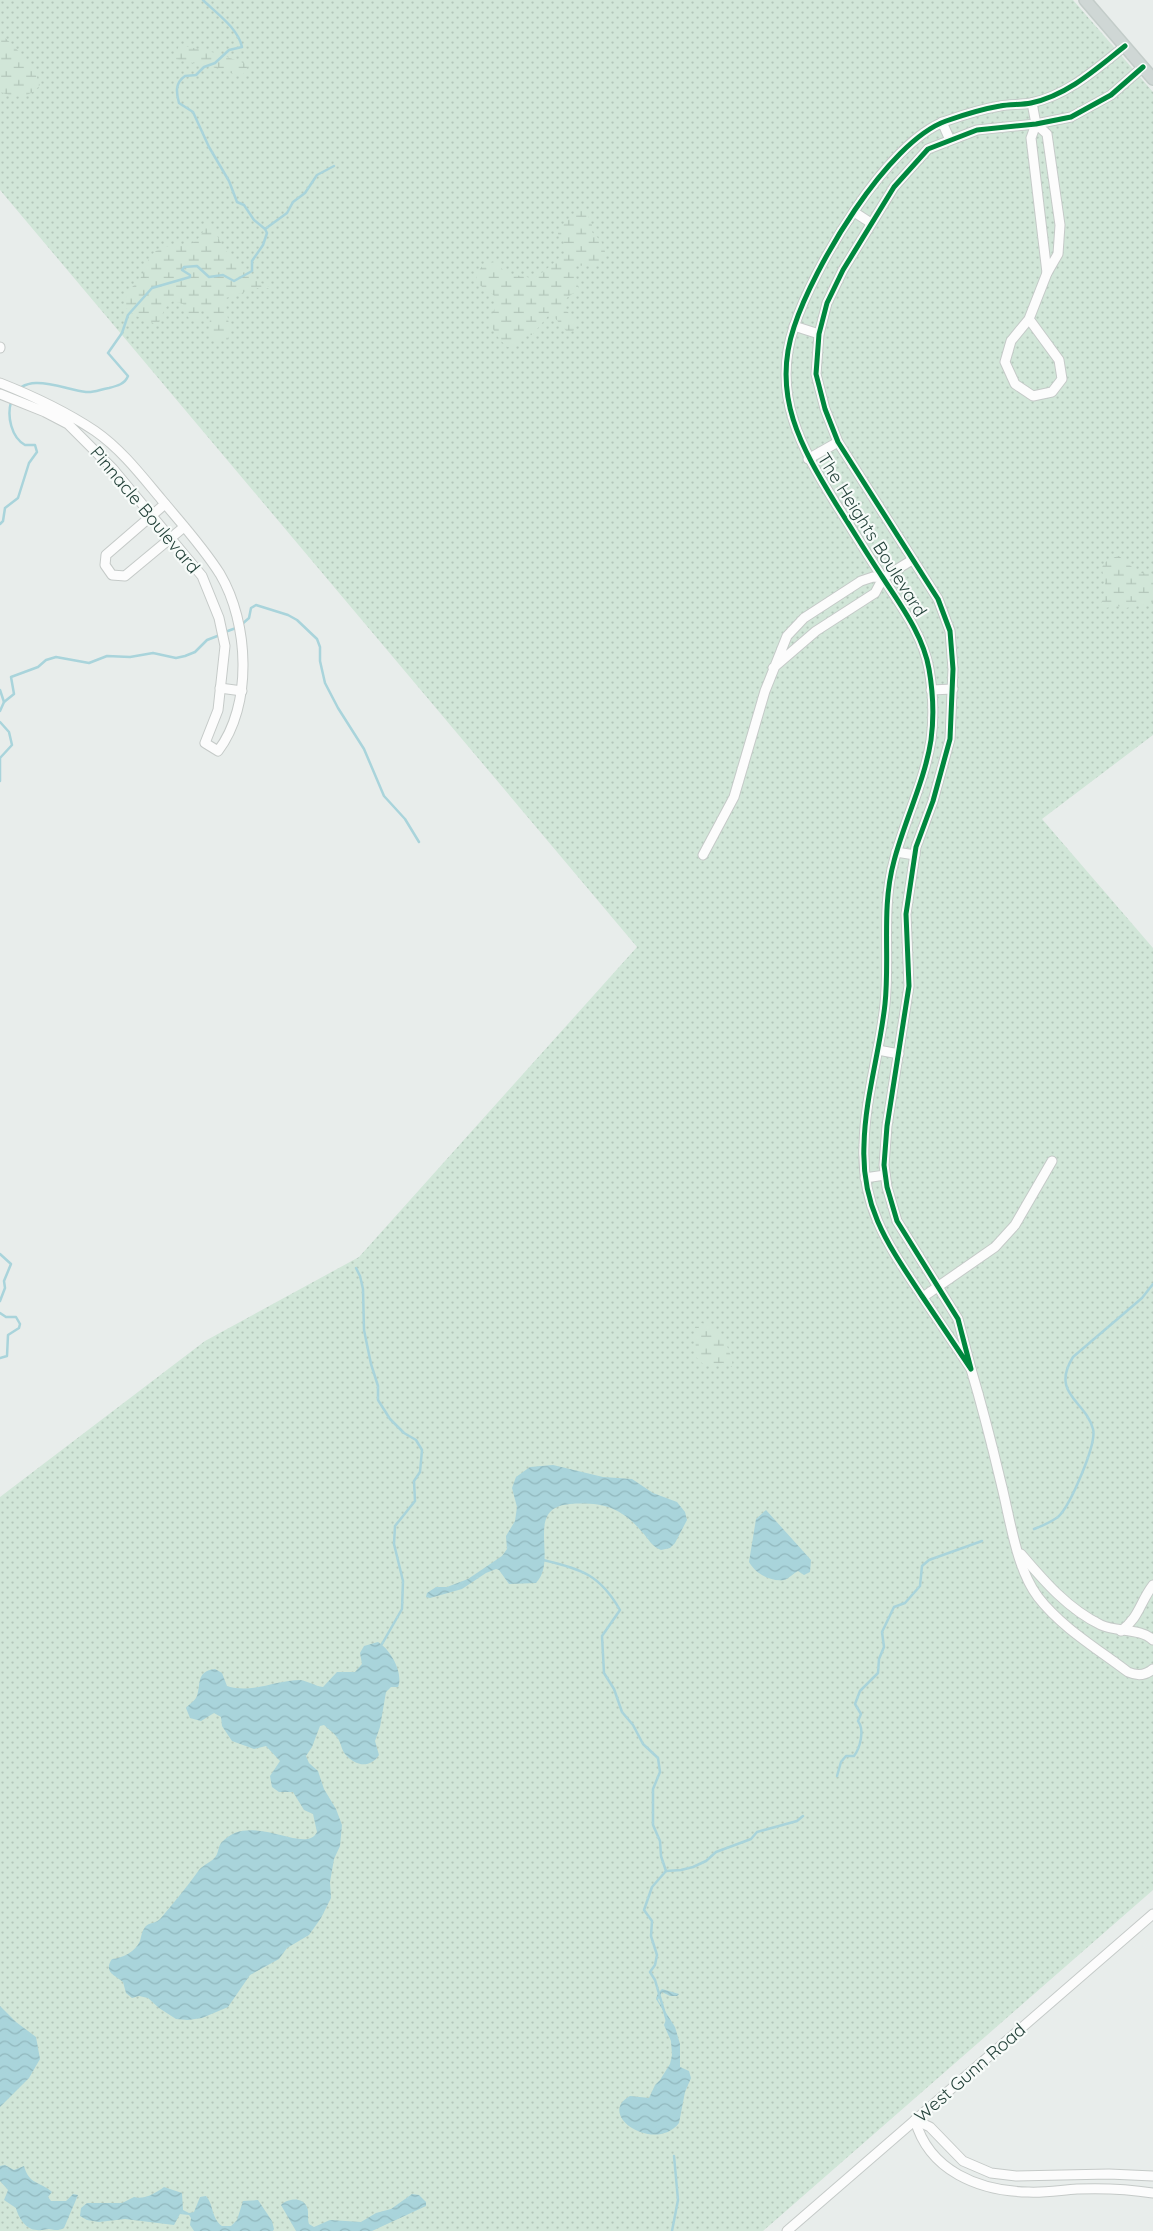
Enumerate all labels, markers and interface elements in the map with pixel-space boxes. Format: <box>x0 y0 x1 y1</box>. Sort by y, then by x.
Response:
street label: Pinnacle Boulevard <box>85 441 205 578</box>
street label: The Heights Boulevard <box>813 448 932 621</box>
street label: West Gunn Road <box>909 2018 1030 2127</box>

